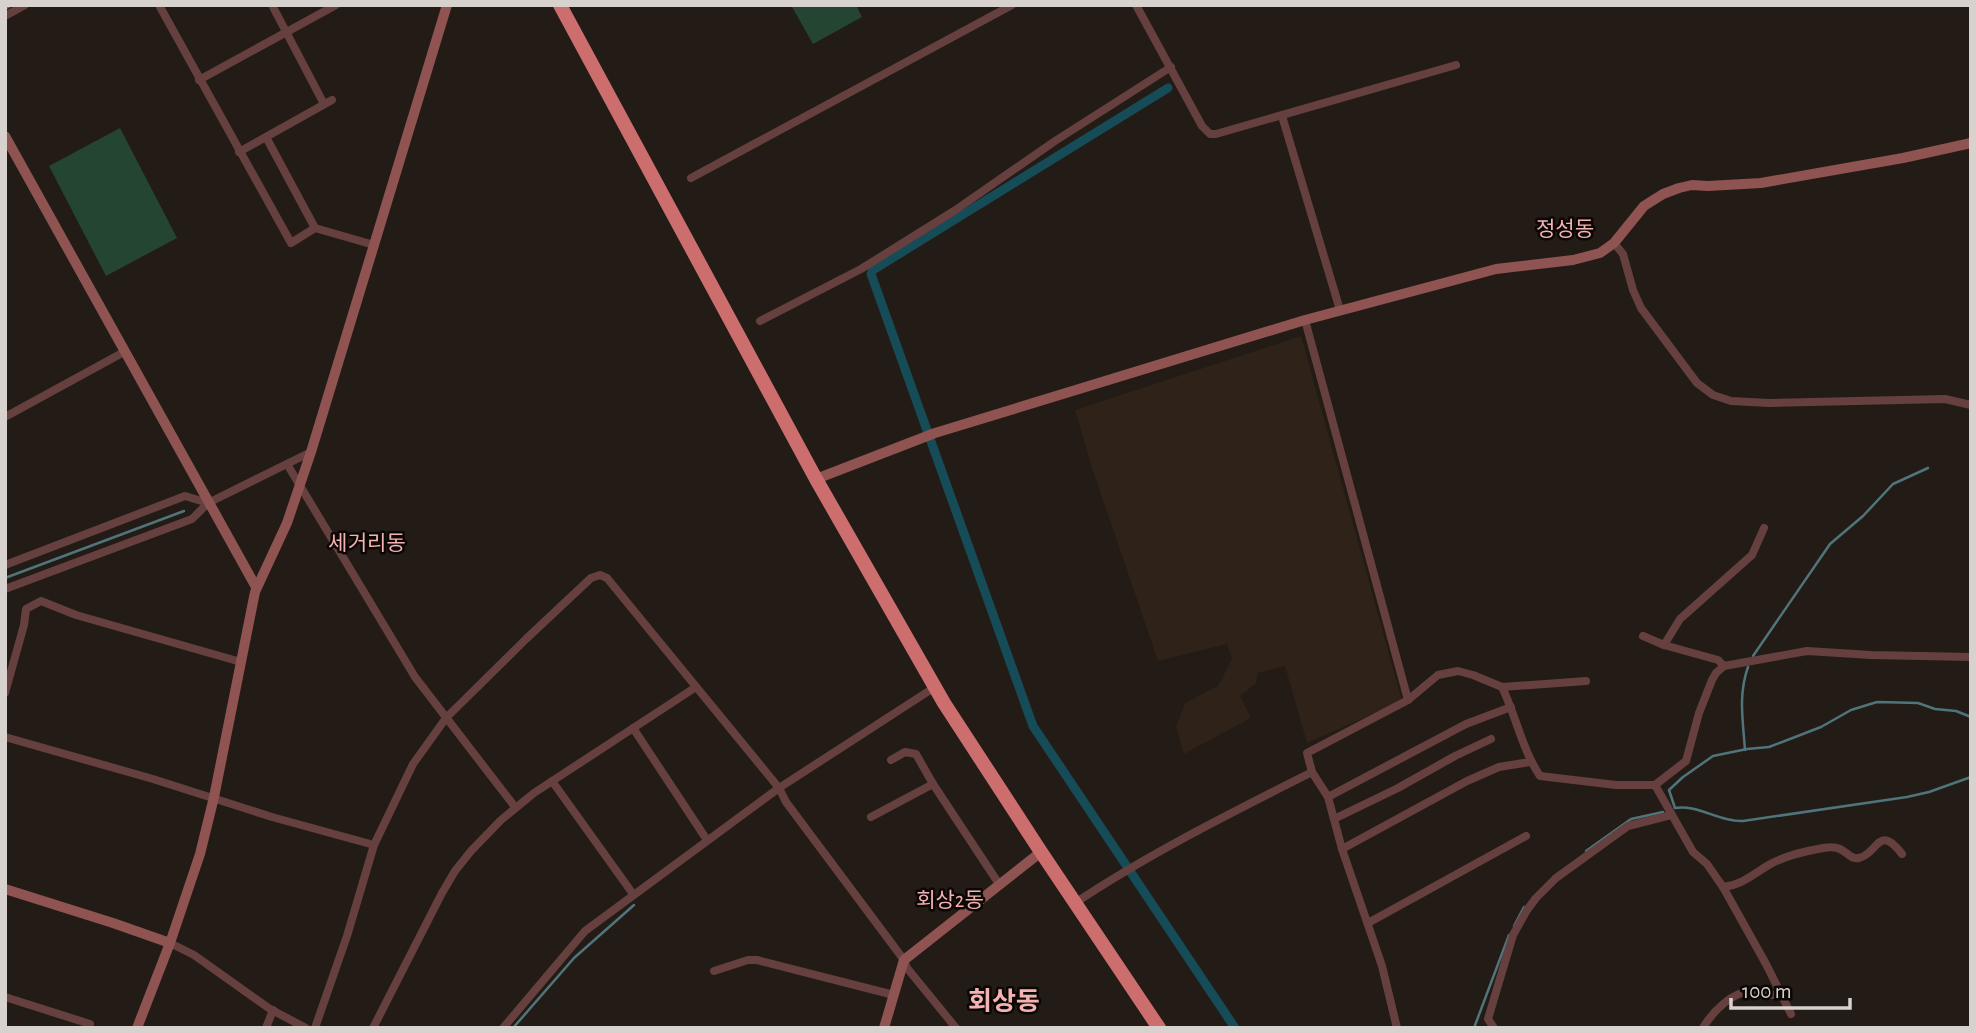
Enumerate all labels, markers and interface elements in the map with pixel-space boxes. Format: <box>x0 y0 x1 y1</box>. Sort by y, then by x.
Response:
district label: 정성동 <box>1536 218 1594 240</box>
district label: 세거리동 <box>328 532 406 554</box>
district label: 회상2동 <box>916 889 984 911</box>
scale bar <box>1731 967 1850 1011</box>
text: 100 m <box>1742 981 1792 1002</box>
district label: 회상동 <box>968 987 1040 1015</box>

